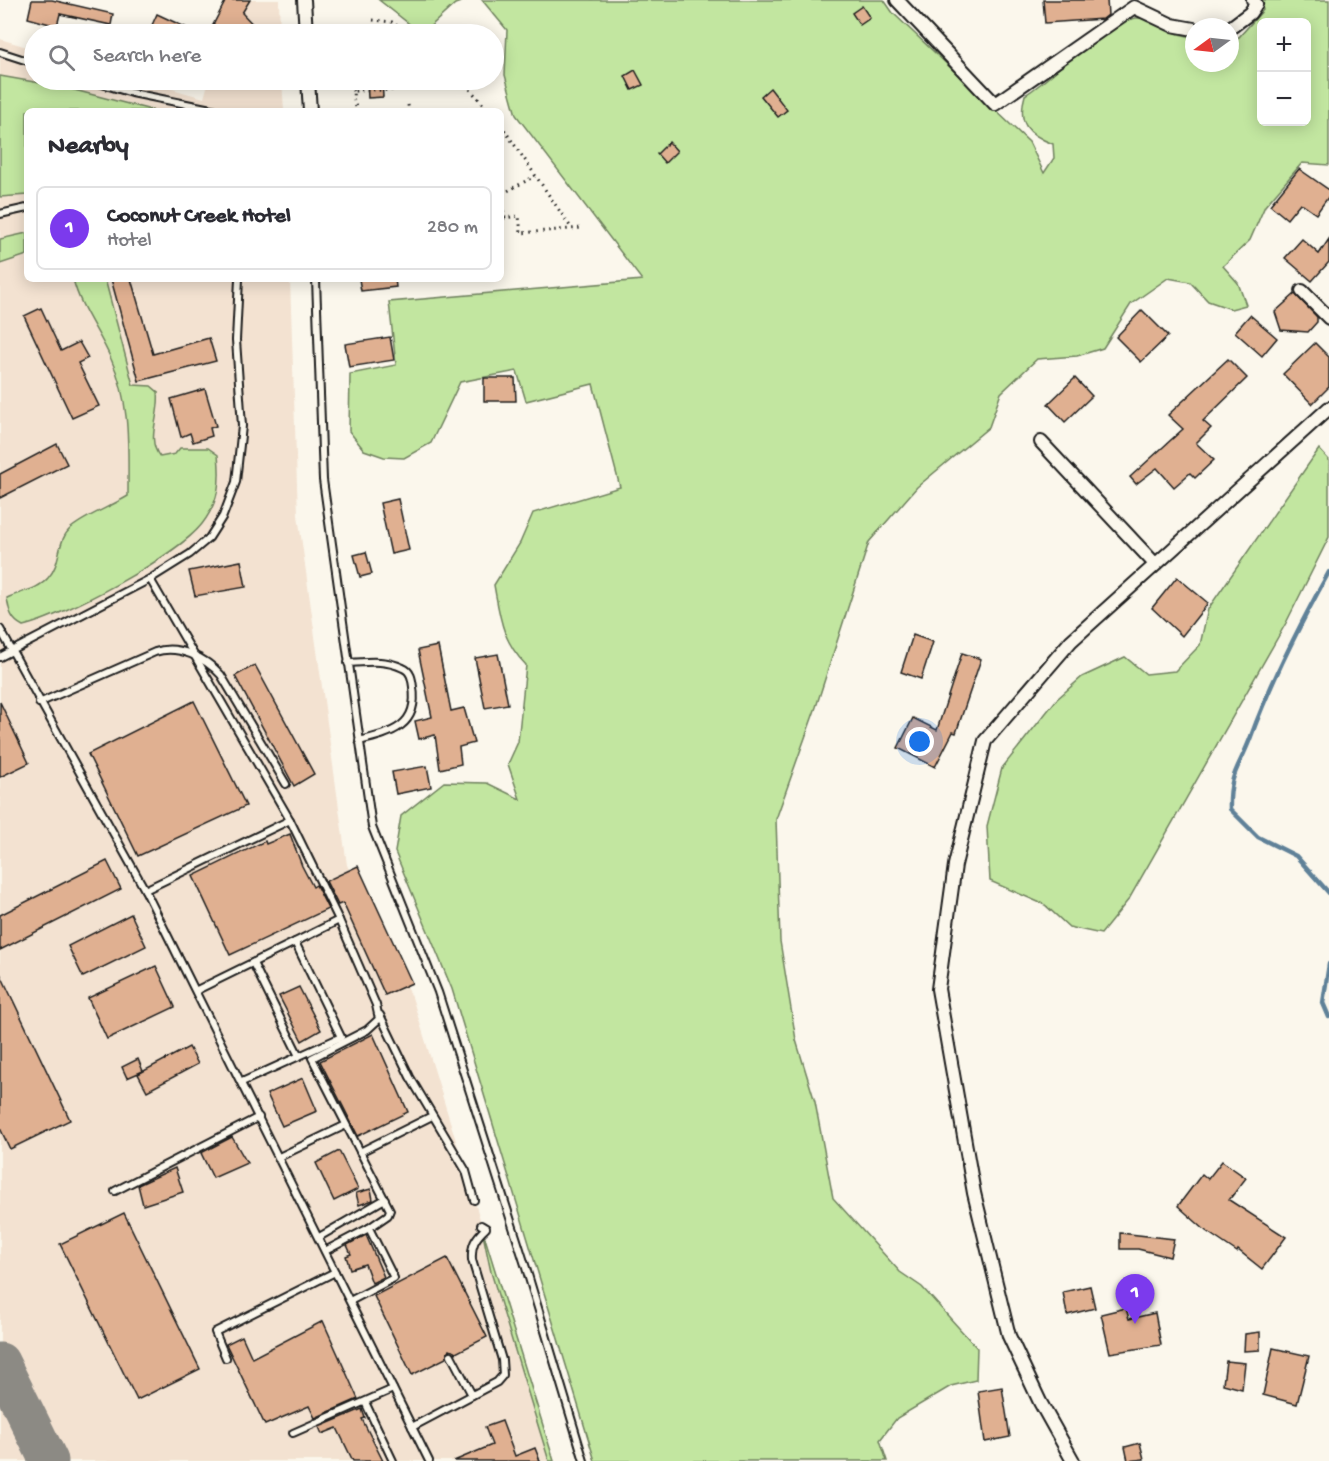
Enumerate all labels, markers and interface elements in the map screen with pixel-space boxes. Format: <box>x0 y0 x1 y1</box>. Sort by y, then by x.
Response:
north arrow <box>1185 18 1239 72</box>
map controls <box>1257 18 1311 126</box>
button: + <box>1257 18 1311 72</box>
search box <box>24 24 504 90</box>
icon: search <box>45 41 78 74</box>
text: Search here <box>93 44 201 70</box>
button: − <box>1257 72 1311 126</box>
text: Nearby <box>48 132 129 163</box>
text: Coconut Creek Hotel <box>107 204 291 230</box>
text: 1 <box>65 217 74 240</box>
text: 280 m <box>427 217 478 240</box>
text: Hotel <box>107 230 152 253</box>
your location <box>905 727 934 756</box>
pin: 1 <box>1116 1274 1154 1324</box>

